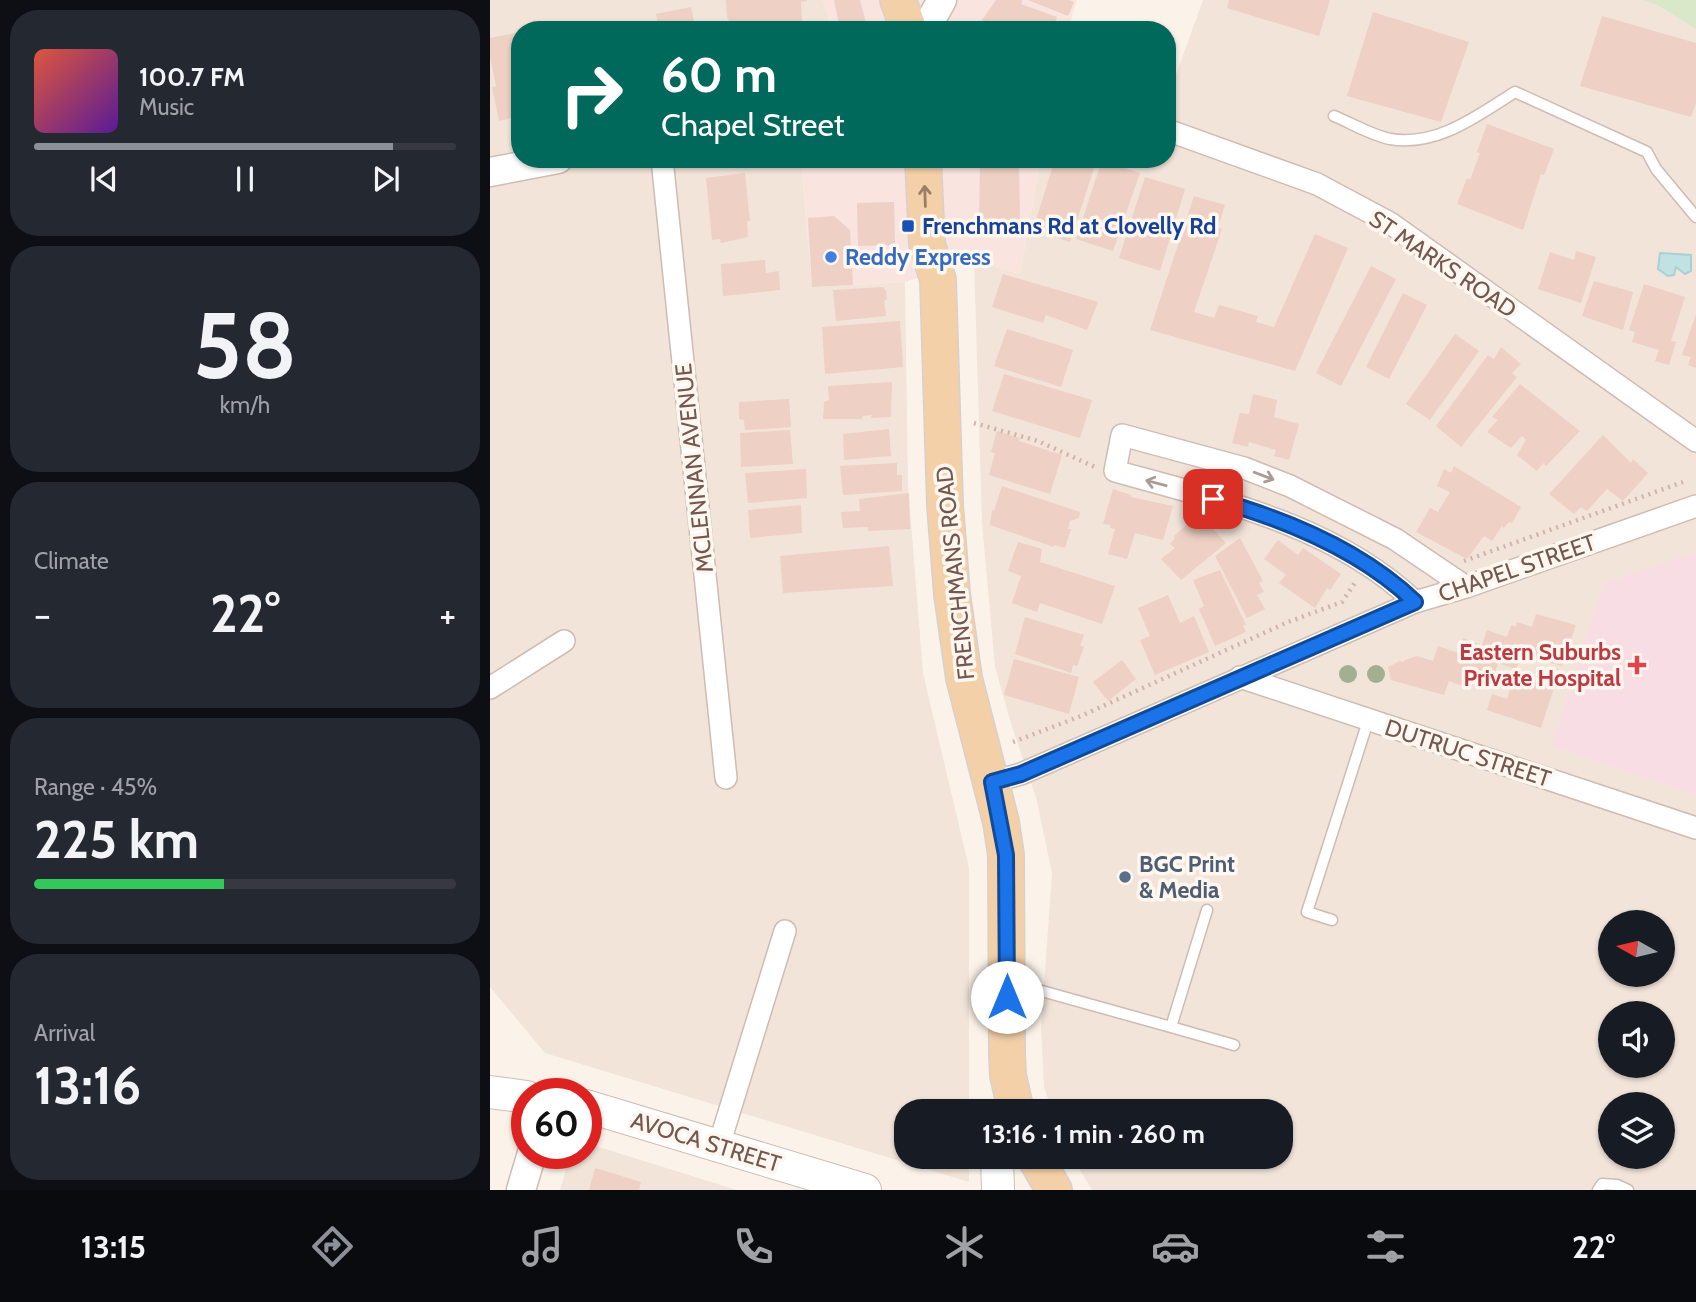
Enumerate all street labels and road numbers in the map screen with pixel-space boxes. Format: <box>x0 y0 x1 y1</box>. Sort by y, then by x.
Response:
street label: ST MARKS ROAD <box>1364 205 1522 323</box>
street label: MCLENNAN AVENUE <box>669 362 719 574</box>
street label: FRENCHMANS ROAD <box>930 465 980 681</box>
street label: CHAPEL STREET <box>1435 528 1599 608</box>
street label: DUTRUC STREET <box>1381 713 1555 793</box>
street label: AVOCA STREET <box>628 1106 784 1178</box>

